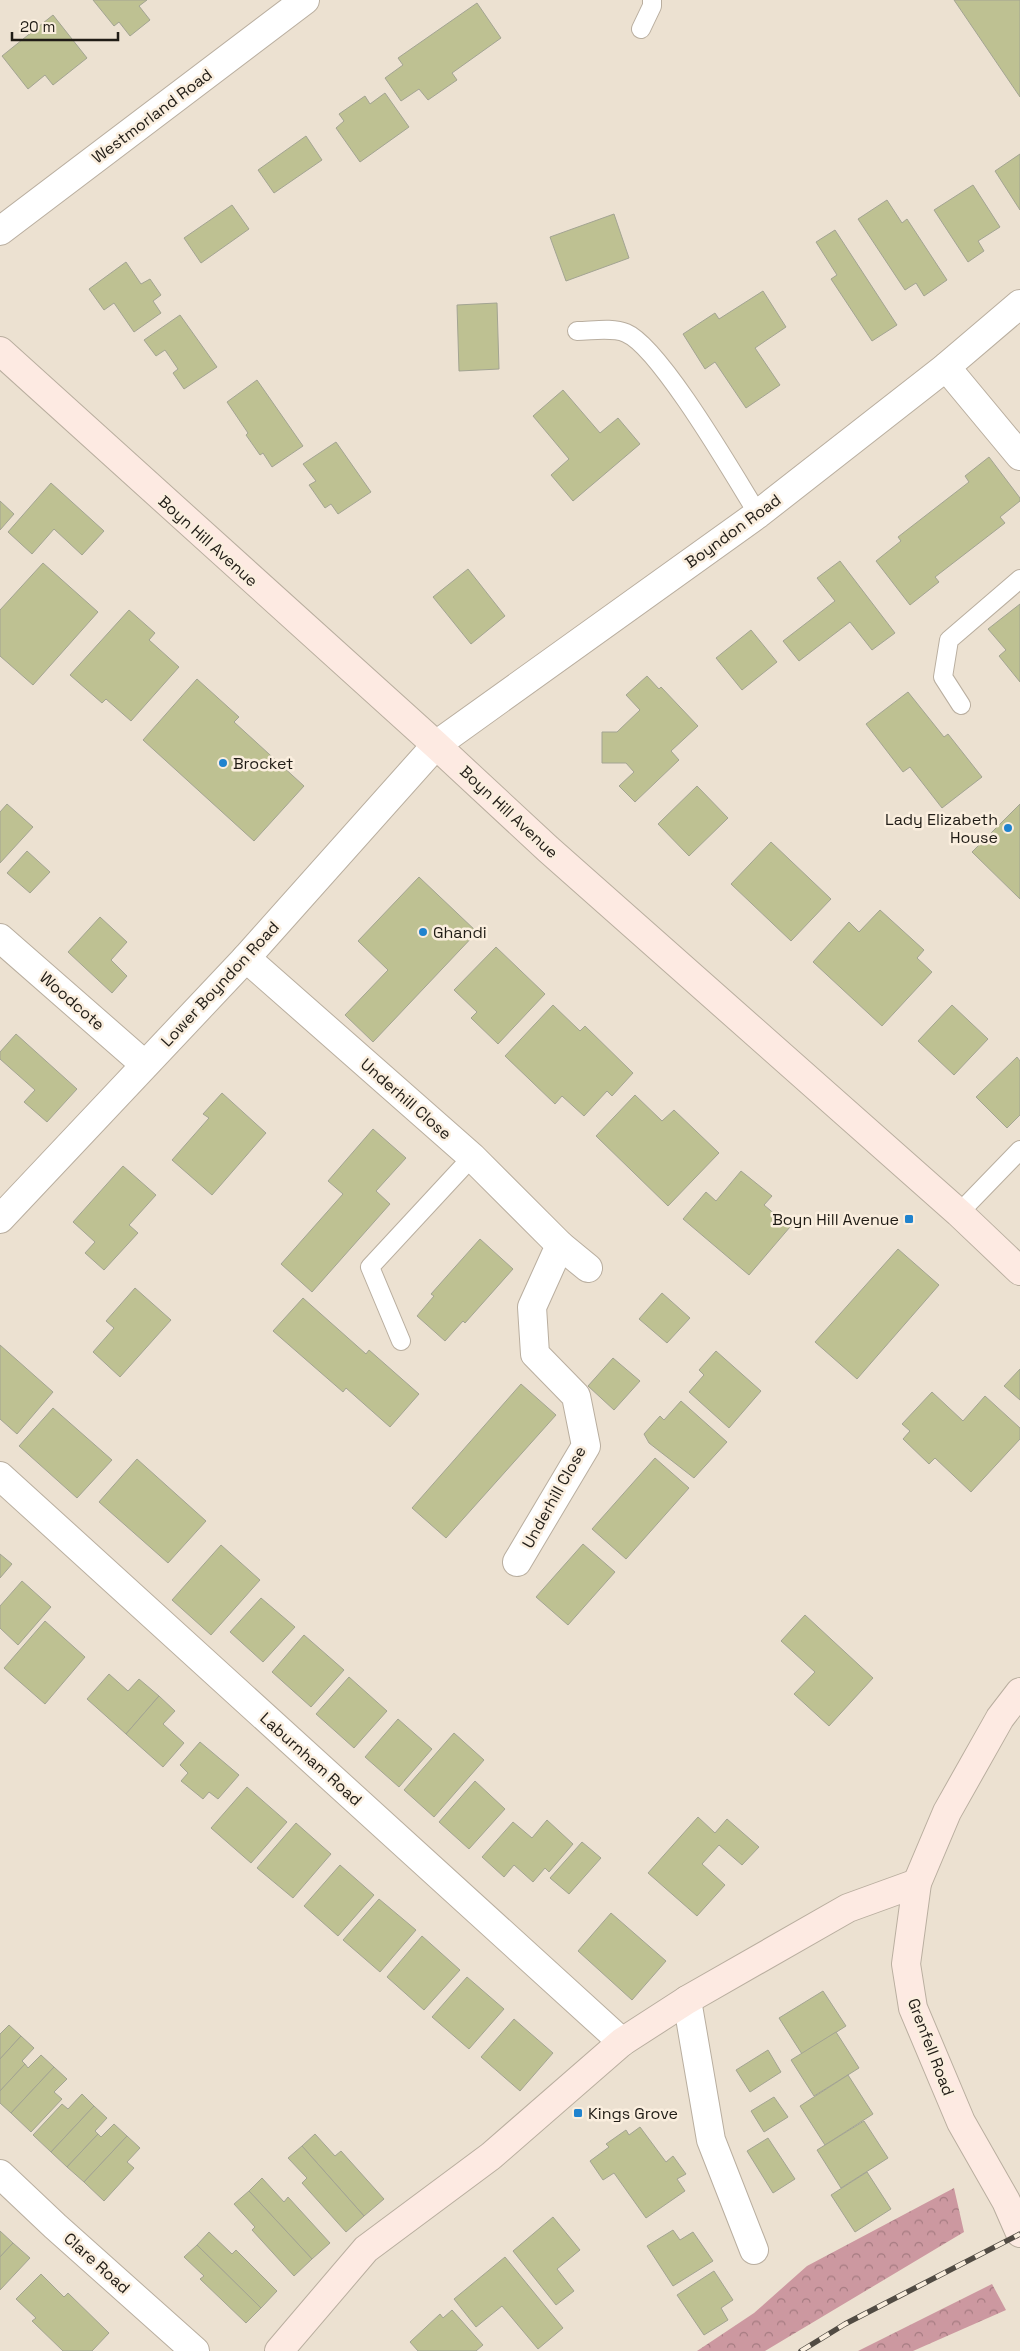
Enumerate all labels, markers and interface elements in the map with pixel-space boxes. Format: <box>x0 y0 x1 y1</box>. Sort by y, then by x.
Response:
scale bar <box>12 10 119 42</box>
text: 20 m <box>20 17 55 36</box>
street label: Westmorland Road <box>88 64 216 168</box>
street label: Boyndon Road <box>681 489 785 573</box>
street label: Boyn Hill Avenue <box>154 491 262 591</box>
place label: Brocket <box>233 753 293 774</box>
marker: Brocket <box>217 757 229 769</box>
street label: Boyn Hill Avenue <box>455 761 563 863</box>
place label: Lady Elizabeth House <box>885 809 998 848</box>
marker: Lady Elizabeth House <box>1002 822 1014 834</box>
street label: Lower Boyndon Road <box>156 917 284 1051</box>
place label: Ghandi <box>433 922 487 943</box>
marker: Ghandi <box>417 926 429 938</box>
street label: Woodcote <box>35 967 109 1035</box>
street label: Underhill Close <box>356 1054 456 1144</box>
place label: Boyn Hill Avenue <box>772 1209 899 1230</box>
marker: Boyn Hill Avenue <box>903 1213 915 1225</box>
street label: Underhill Close <box>517 1442 591 1552</box>
street label: Laburnham Road <box>256 1708 366 1810</box>
street label: Grenfell Road <box>903 1995 959 2099</box>
place label: Kings Grove <box>588 2103 678 2124</box>
marker: Kings Grove <box>572 2107 584 2119</box>
street label: Clare Road <box>60 2228 134 2298</box>

